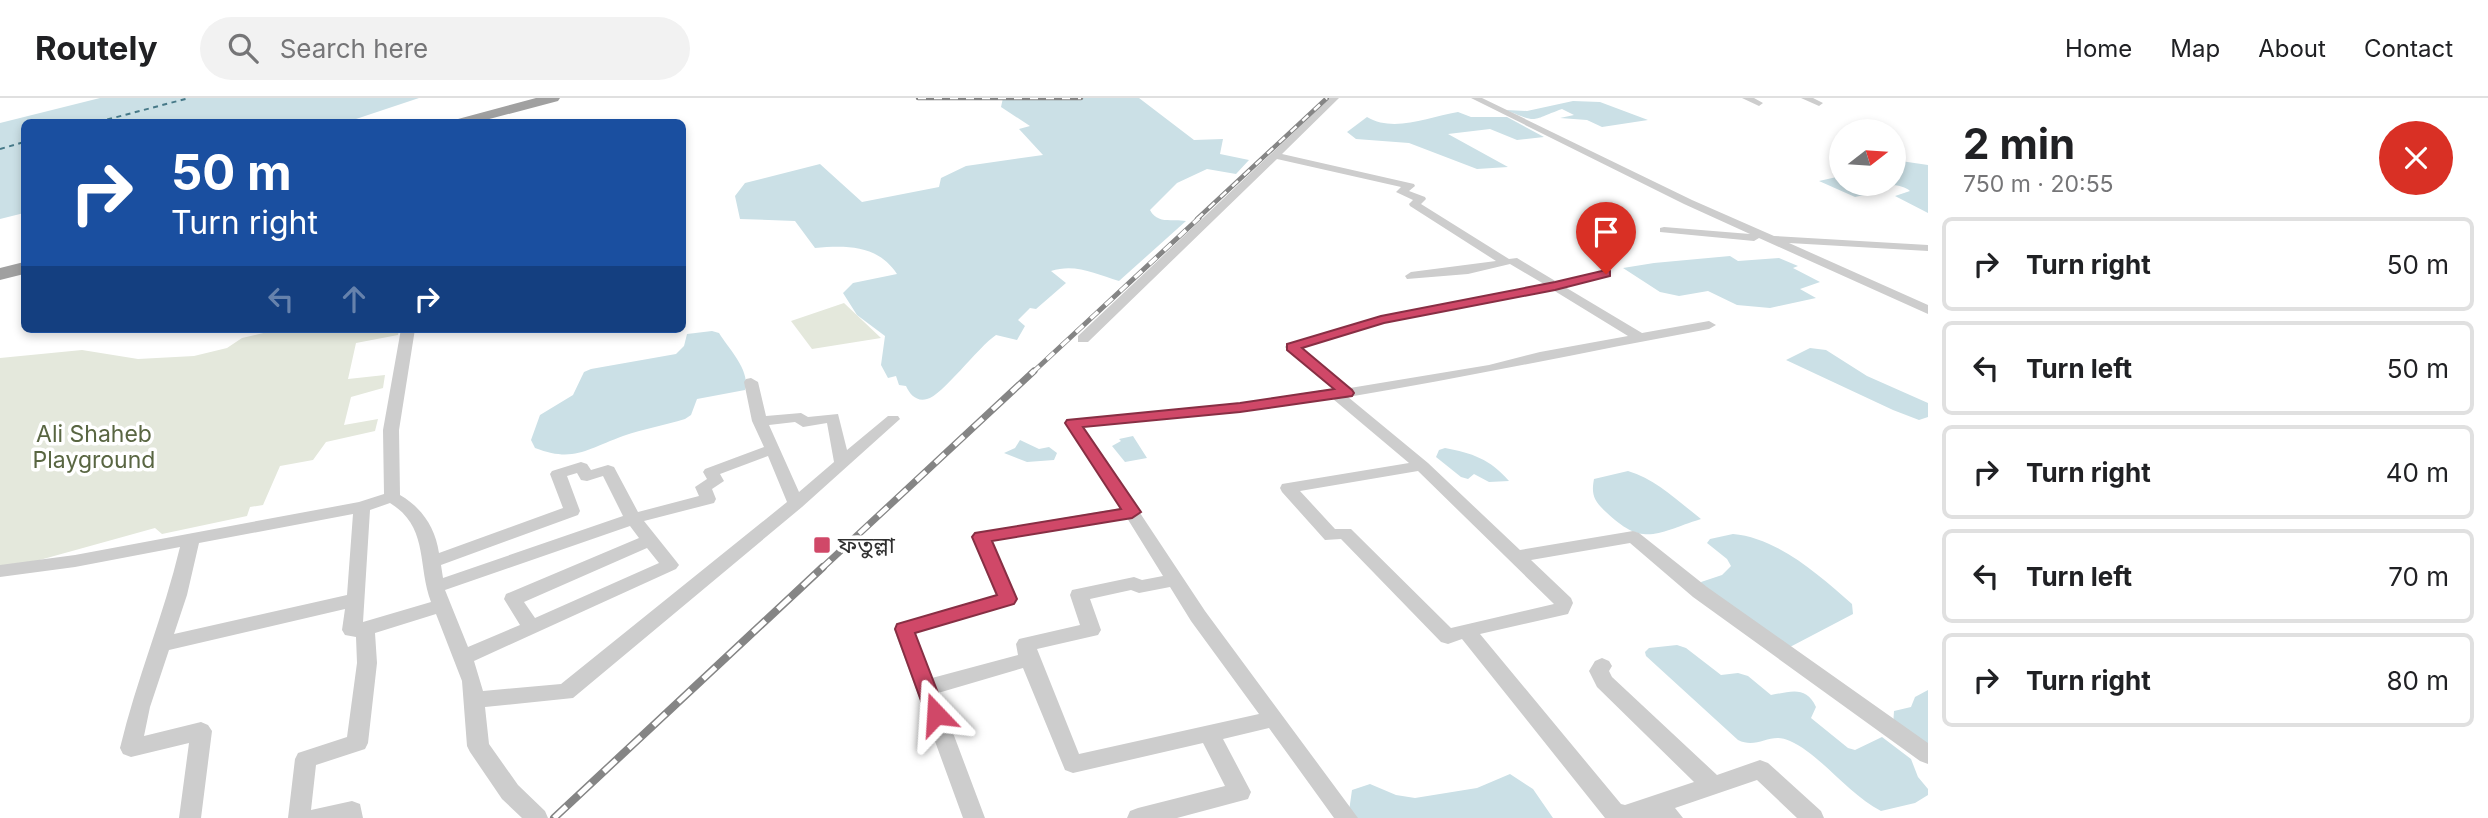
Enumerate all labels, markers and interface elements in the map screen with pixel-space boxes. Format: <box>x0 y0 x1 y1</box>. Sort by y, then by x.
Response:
search box <box>200 17 690 80</box>
text: Routely <box>35 28 158 68</box>
icon: search <box>224 29 262 67</box>
text: Search here <box>280 33 428 64</box>
text: Home <box>2065 34 2132 63</box>
text: Map <box>2170 34 2220 63</box>
text: About <box>2258 34 2326 63</box>
text: Contact <box>2364 34 2453 63</box>
text: 2 min <box>1963 118 2075 169</box>
north arrow <box>1829 119 1906 196</box>
map controls <box>1829 119 1906 196</box>
button: close <box>2379 121 2453 195</box>
text: 50 m <box>171 143 292 202</box>
icon: right <box>56 147 147 238</box>
text: 750 m · 20:55 <box>1963 170 2114 198</box>
pin <box>1576 202 1636 274</box>
text: Turn right <box>171 203 318 242</box>
icon: arrive <box>1587 213 1625 251</box>
icon: right <box>1967 245 2005 283</box>
text: Turn right <box>2026 249 2151 280</box>
text: 50 m <box>2387 249 2449 280</box>
icon: left <box>262 280 300 318</box>
icon: ahead <box>335 280 373 318</box>
icon: right <box>408 280 446 318</box>
icon: left <box>1967 349 2005 387</box>
text: Turn left <box>2026 353 2132 384</box>
text: 50 m <box>2387 353 2449 384</box>
park label: Ali Shaheb Playground <box>33 420 155 474</box>
icon: right <box>1967 453 2005 491</box>
text: Turn right <box>2026 457 2151 488</box>
text: 40 m <box>2386 457 2449 488</box>
place label: ফতুল্লা <box>837 531 896 559</box>
marker: ফতুল্লা <box>812 535 832 555</box>
icon: left <box>1967 557 2005 595</box>
text: Turn left <box>2026 561 2132 592</box>
text: 70 m <box>2388 561 2449 592</box>
icon: right <box>1967 661 2005 699</box>
text: Turn right <box>2026 665 2151 696</box>
text: 80 m <box>2386 665 2449 696</box>
position arrow <box>899 677 973 751</box>

